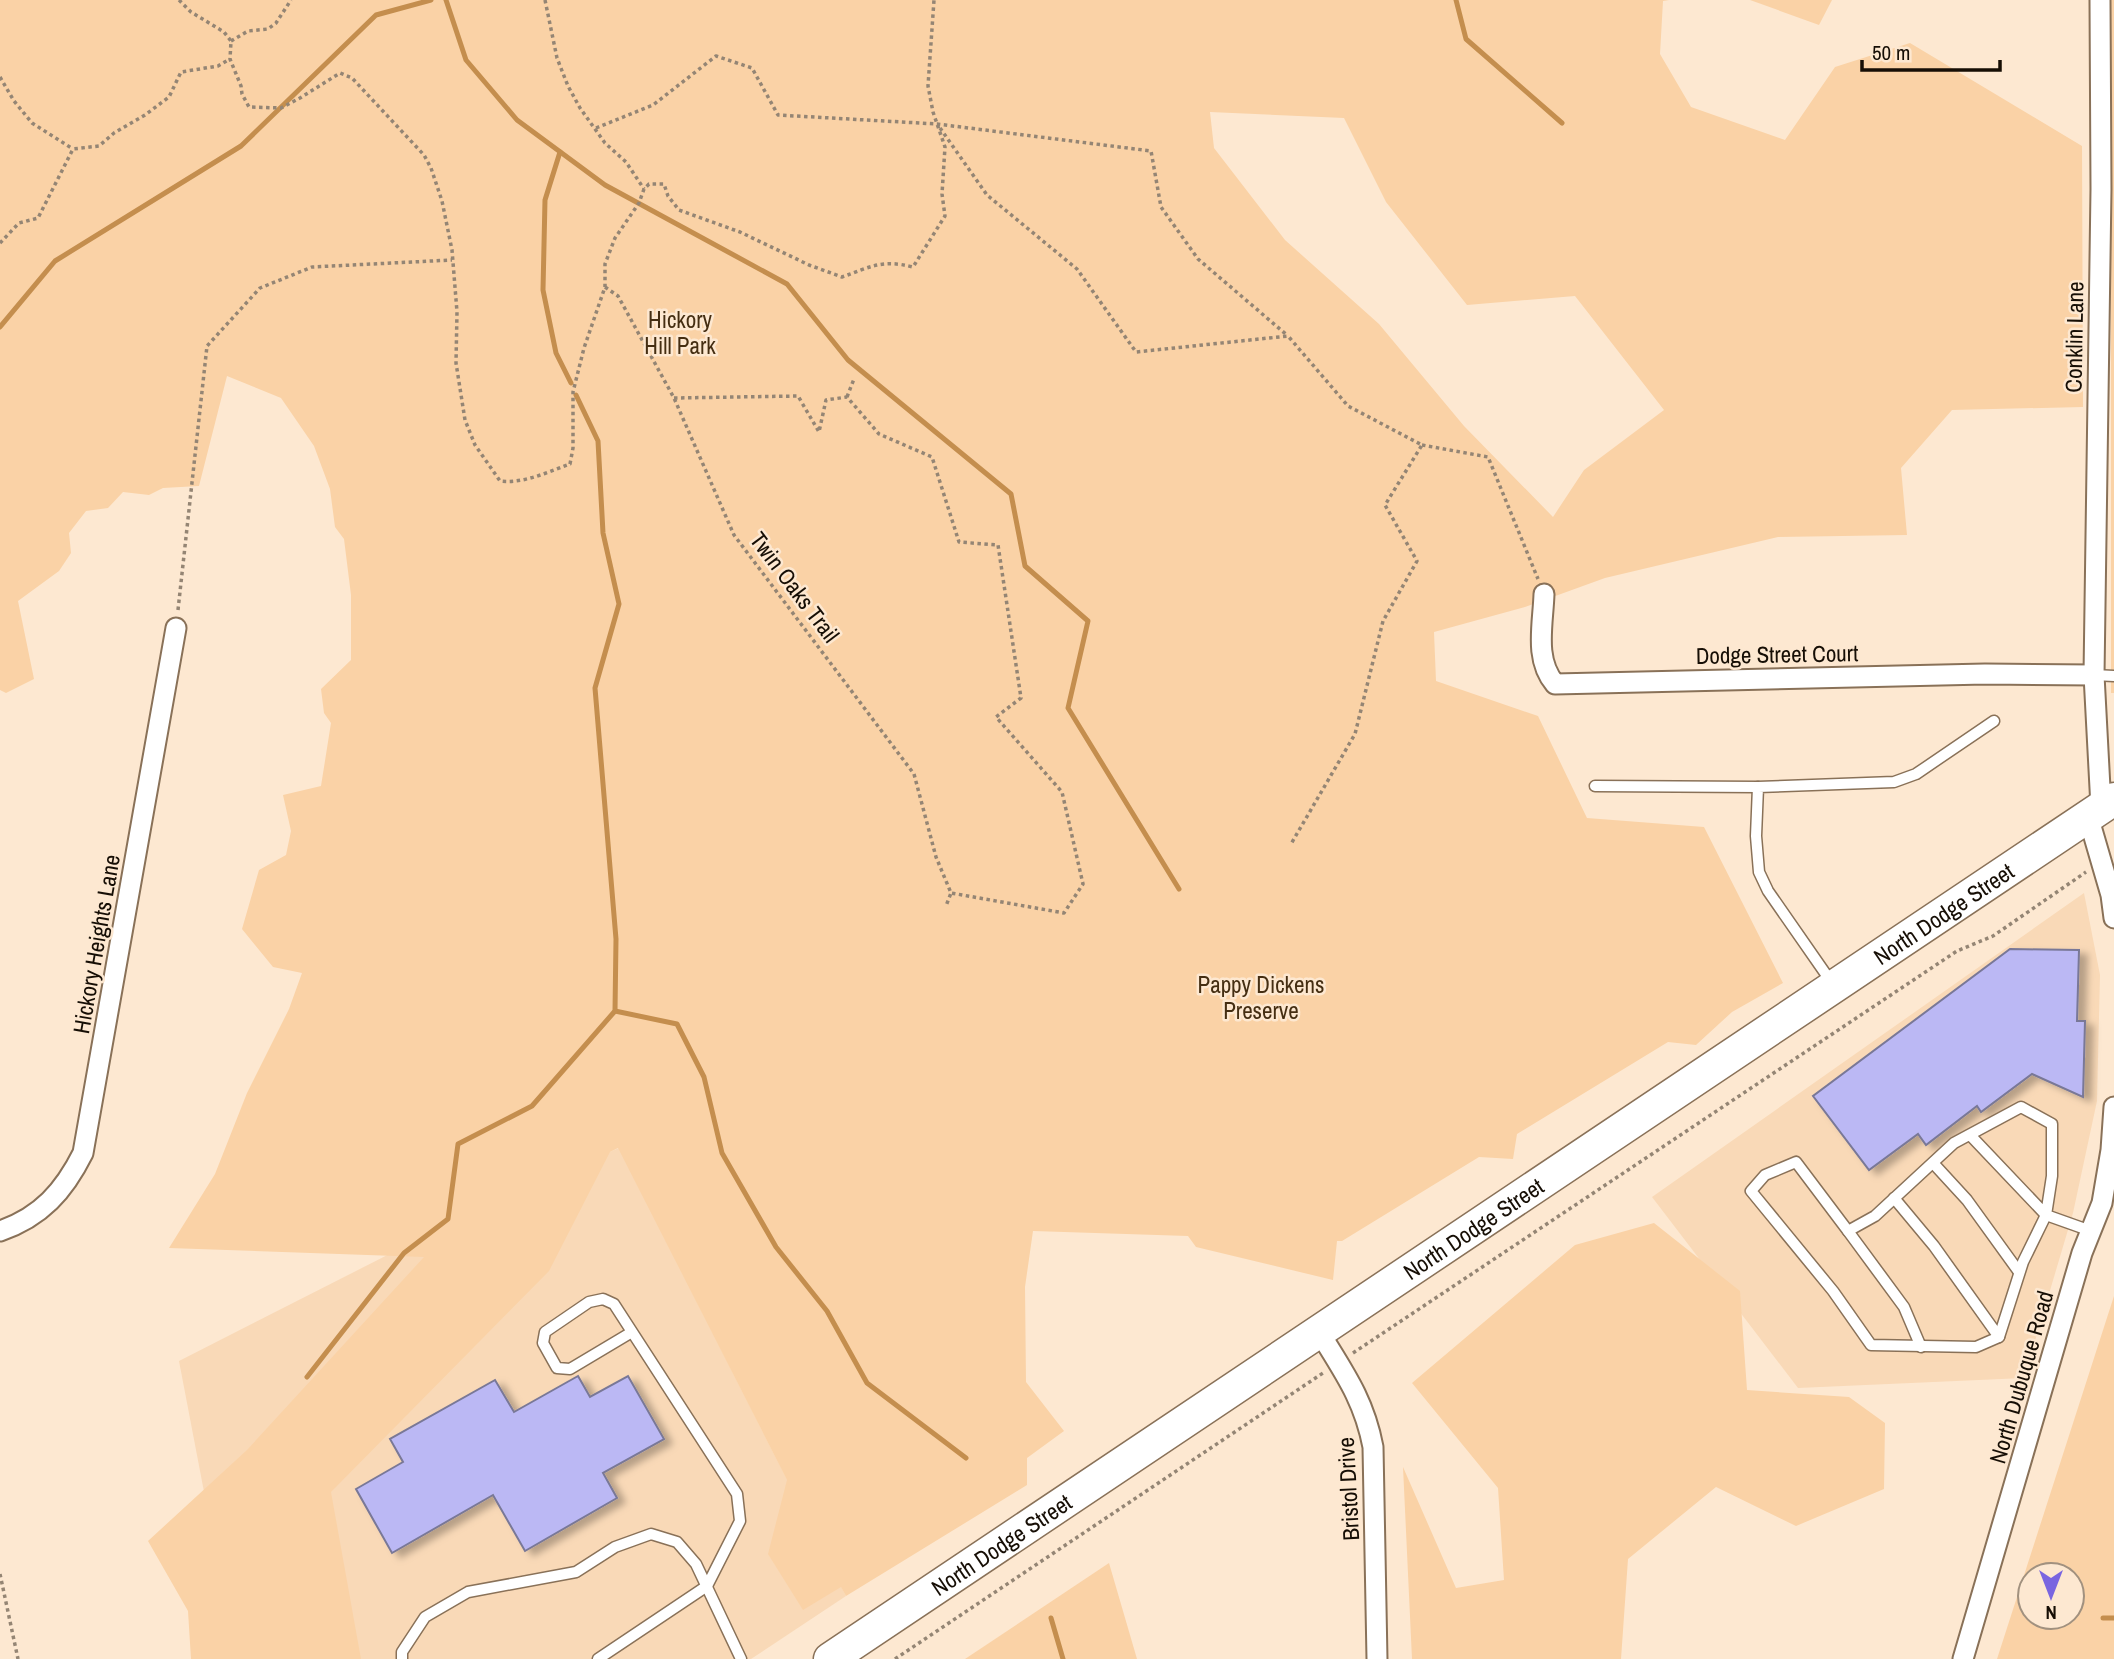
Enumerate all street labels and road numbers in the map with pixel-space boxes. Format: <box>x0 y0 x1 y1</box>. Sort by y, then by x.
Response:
street label: Conklin Lane <box>2058 281 2090 393</box>
street label: Twin Oaks Trail <box>743 525 847 649</box>
street label: Dodge Street Court <box>1695 637 1859 671</box>
street label: Hickory Heights Lane <box>65 852 127 1036</box>
street label: North Dodge Street <box>1867 855 2020 971</box>
street label: North Dodge Street <box>1397 1170 1549 1286</box>
street label: North Dubuque Road <box>1982 1287 2060 1467</box>
street label: Bristol Drive <box>1330 1436 1366 1542</box>
street label: North Dodge Street <box>925 1486 1077 1602</box>

